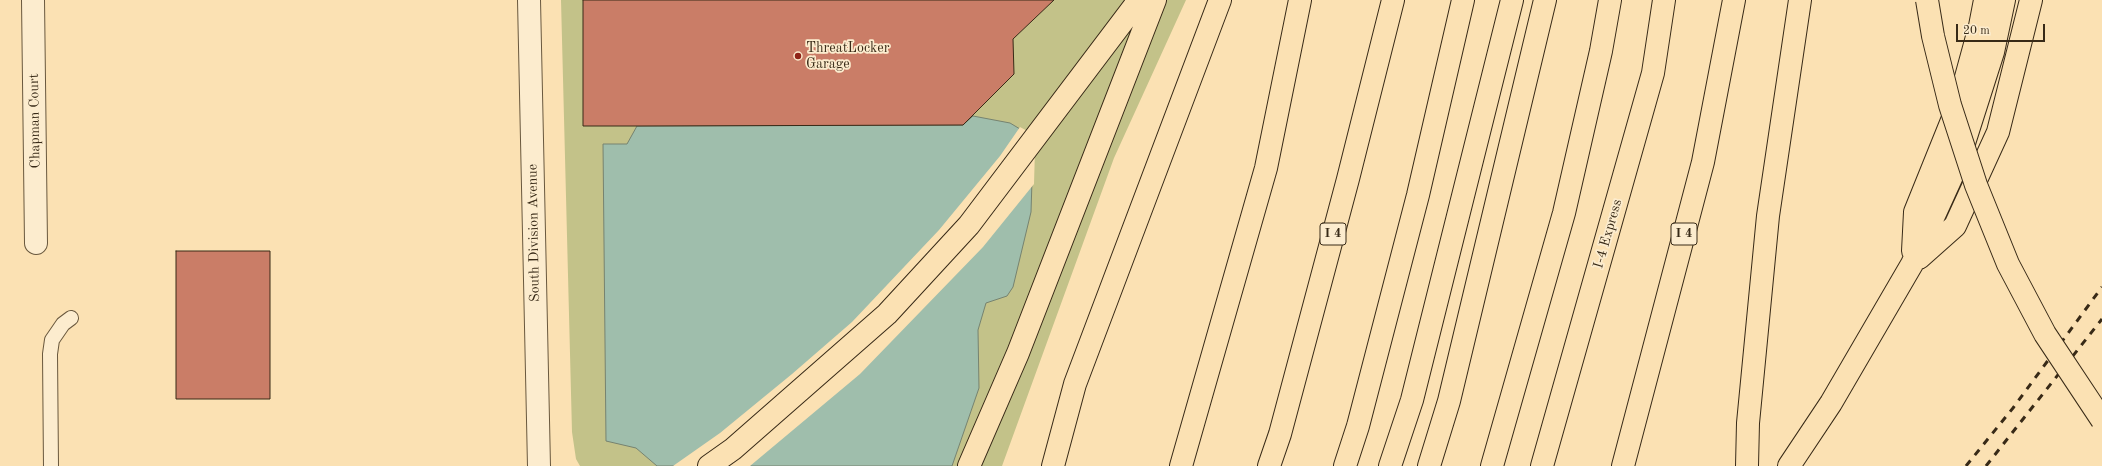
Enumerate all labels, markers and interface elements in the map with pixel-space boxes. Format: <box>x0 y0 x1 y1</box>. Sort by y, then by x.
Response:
scale bar <box>1958 16 2047 42</box>
text: 20 m <box>1963 25 1990 37</box>
place label: ThreatLocker Garage <box>806 40 889 72</box>
marker: ThreatLocker Garage <box>793 51 803 61</box>
street label: Chapman Court <box>26 73 44 169</box>
street label: South Division Avenue <box>524 164 544 302</box>
street label: I-4 Express <box>1590 197 1626 271</box>
road number: I 4 <box>1320 223 1346 245</box>
road number: I 4 <box>1671 223 1697 245</box>

